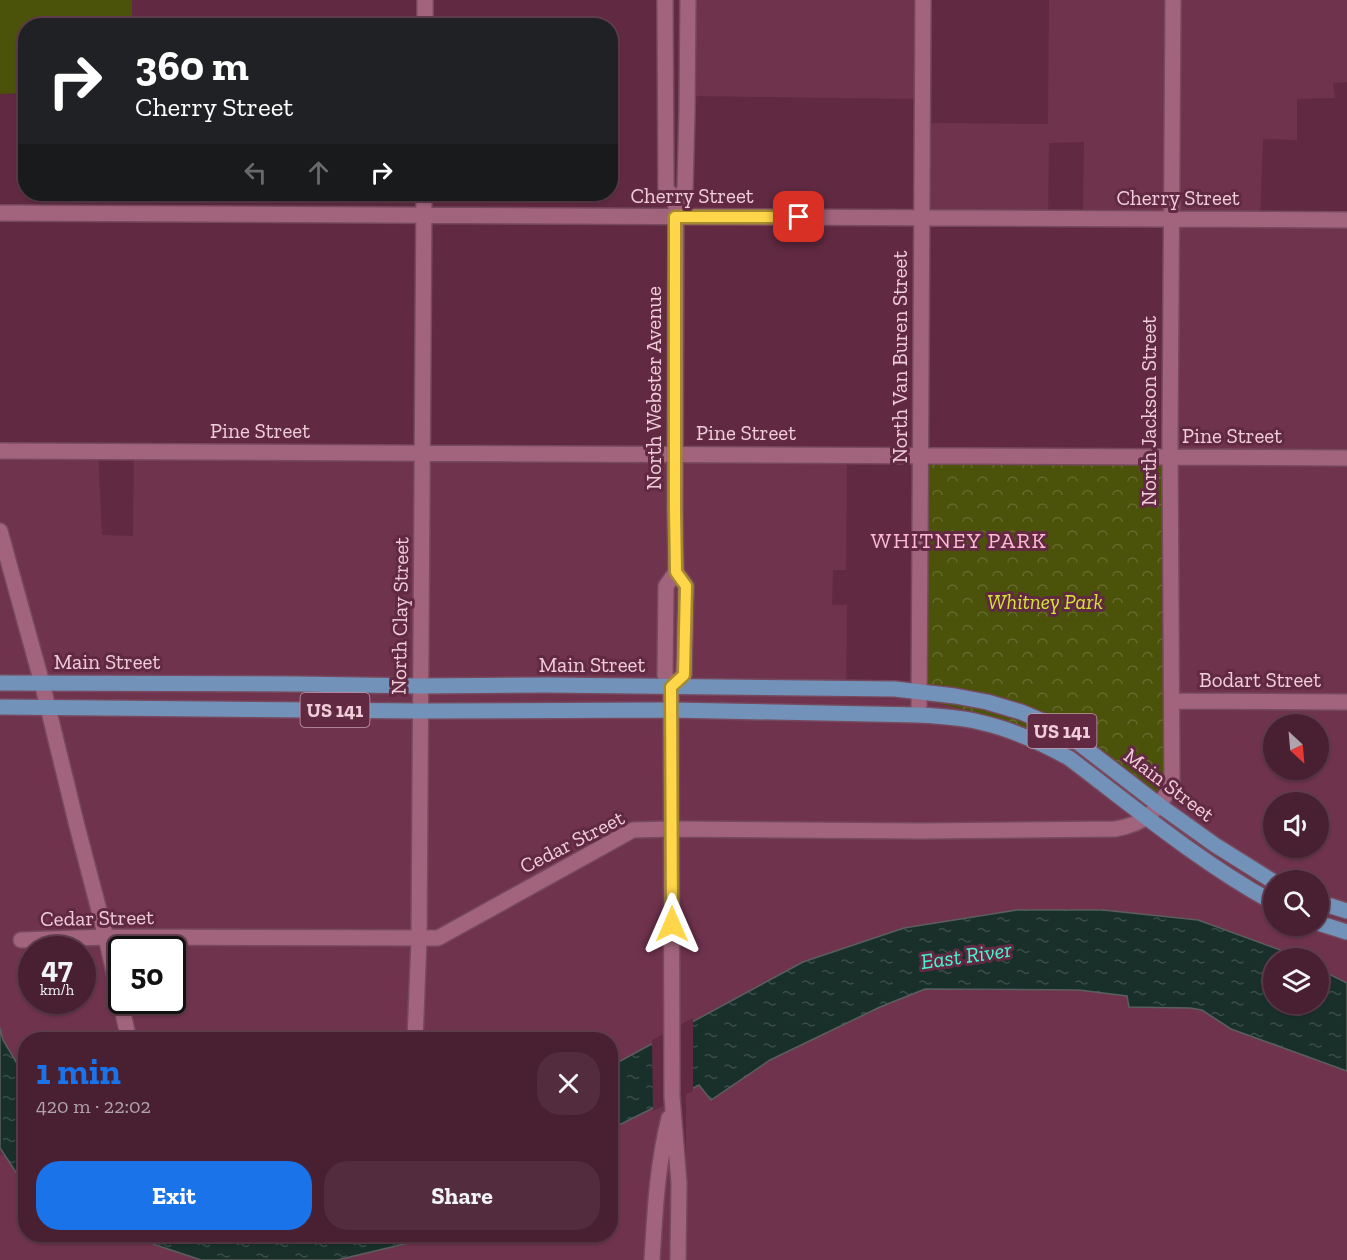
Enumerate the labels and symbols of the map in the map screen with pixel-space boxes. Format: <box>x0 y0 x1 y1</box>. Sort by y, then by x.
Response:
street label: Cherry Street <box>630 183 754 208</box>
street label: Cherry Street <box>1116 185 1240 210</box>
pin <box>773 191 824 242</box>
street label: North Van Buren Street <box>887 251 912 463</box>
street label: North Webster Avenue <box>641 286 666 490</box>
street label: North Jackson Street <box>1136 316 1161 506</box>
street label: Pine Street <box>210 418 310 443</box>
street label: Pine Street <box>696 420 796 445</box>
street label: Pine Street <box>1182 423 1282 448</box>
district label: WHITNEY PARK <box>871 527 1047 554</box>
street label: North Clay Street <box>386 537 413 695</box>
park label: Whitney Park <box>987 589 1103 614</box>
street label: Main Street <box>54 649 160 674</box>
street label: Main Street <box>539 652 645 677</box>
street label: Bodart Street <box>1199 667 1321 692</box>
road number: US 141 <box>300 693 370 727</box>
road number: US 141 <box>1028 714 1096 748</box>
north arrow <box>1263 714 1329 780</box>
street label: Main Street <box>1119 743 1219 827</box>
street label: Cedar Street <box>515 805 628 879</box>
position arrow <box>640 892 704 956</box>
street label: Cedar Street <box>40 904 154 931</box>
speed limit sign: 50 <box>108 936 186 1014</box>
water label: East River <box>919 936 1014 975</box>

